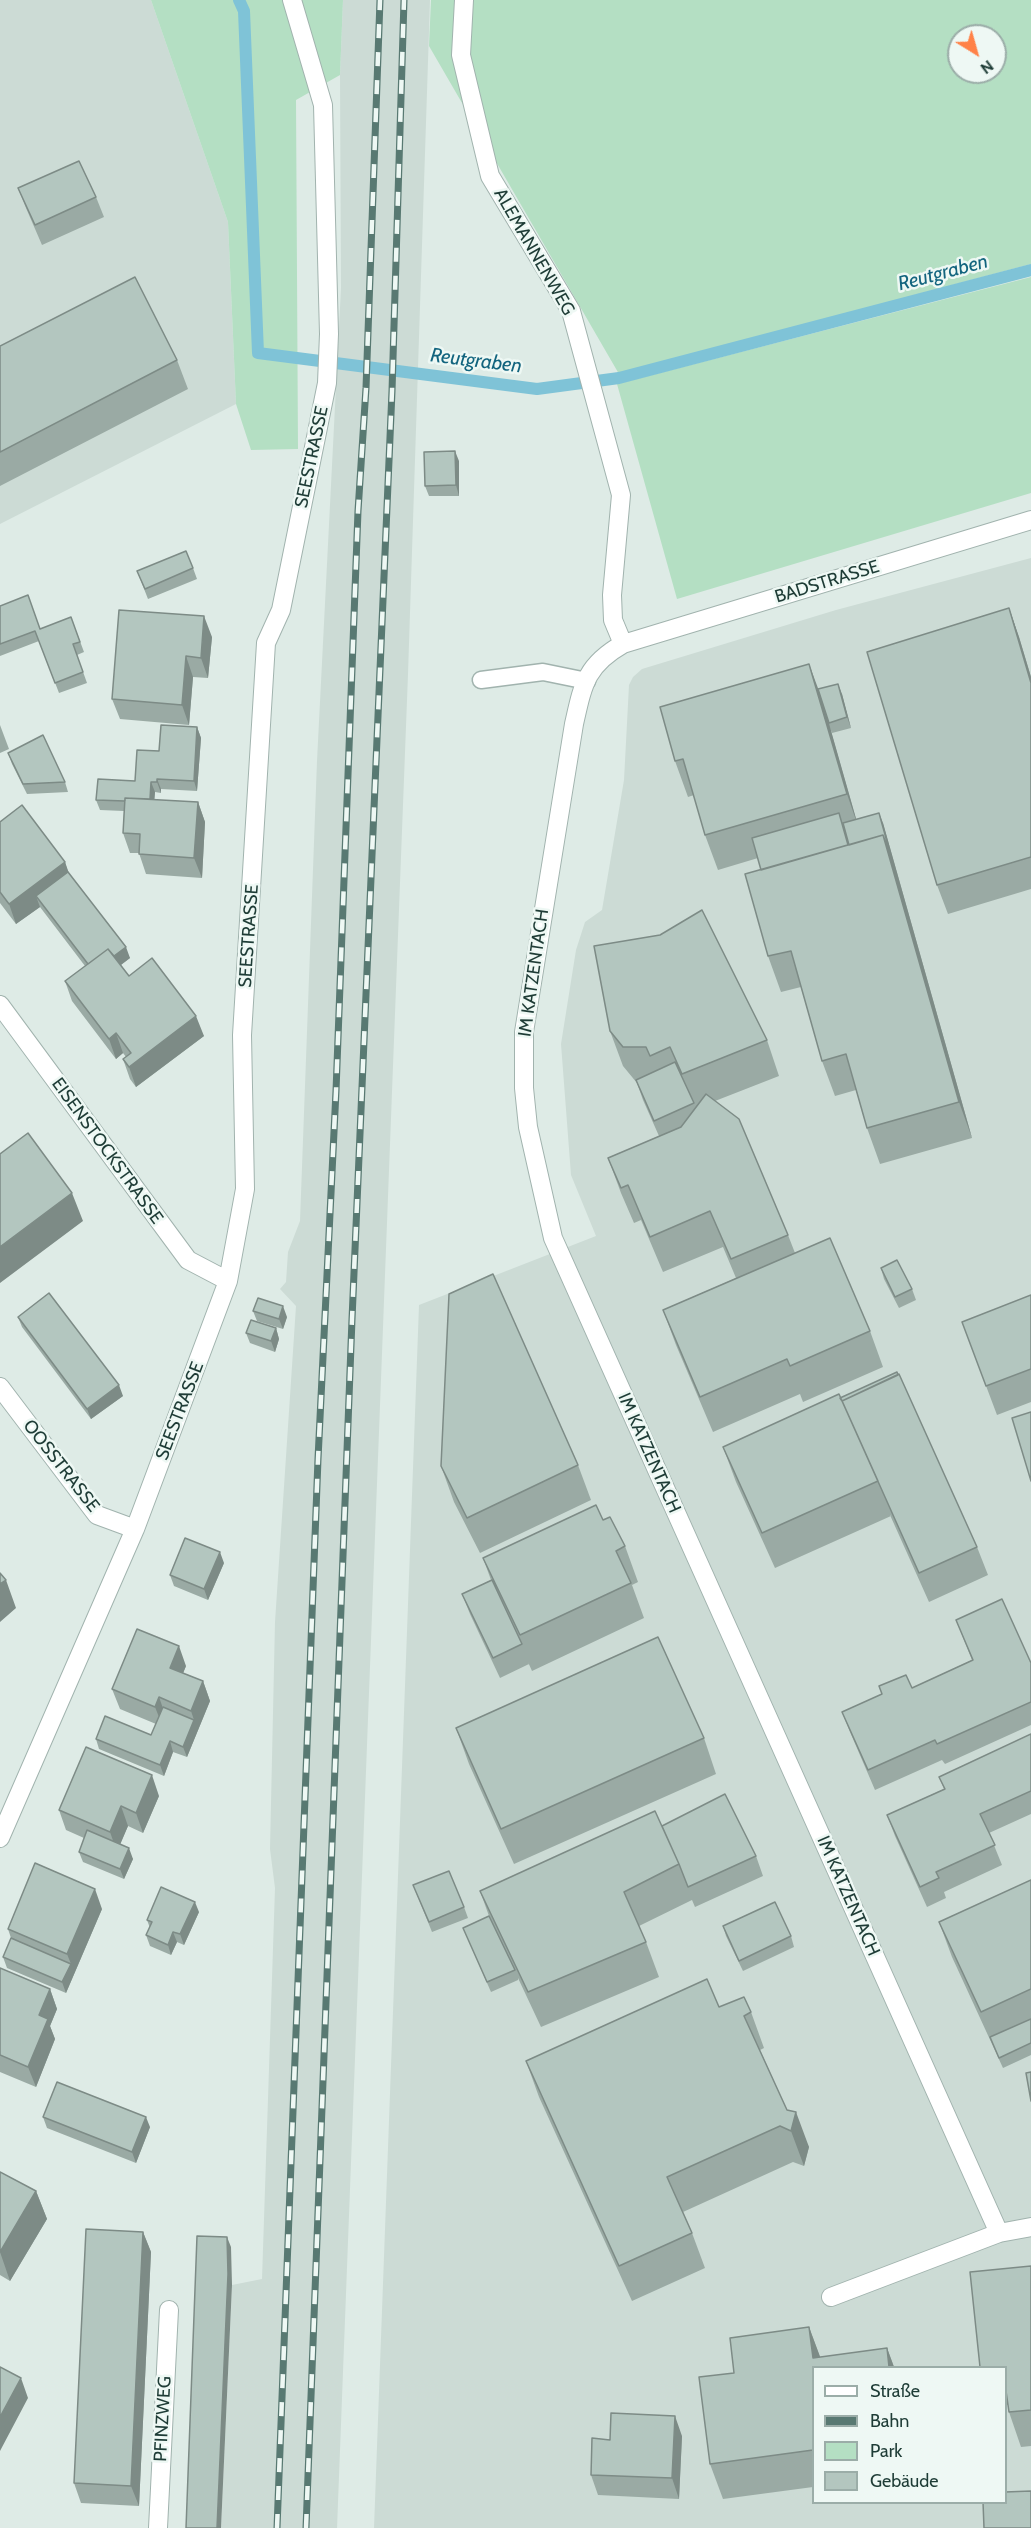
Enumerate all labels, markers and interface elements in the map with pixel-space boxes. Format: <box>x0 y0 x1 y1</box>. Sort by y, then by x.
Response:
north arrow <box>947 24 1007 84</box>
text: N <box>977 56 997 78</box>
street label: ALEMANNENWEG <box>489 185 579 319</box>
water label: Reutgraben <box>895 250 991 296</box>
water label: Reutgraben <box>429 343 523 379</box>
street label: SEESTRASSE <box>291 404 333 510</box>
street label: BADSTRASSE <box>772 556 882 608</box>
street label: SEESTRASSE <box>235 884 263 988</box>
street label: IM KATZENTACH <box>514 908 554 1038</box>
street label: EISENSTOCKSTRASSE <box>47 1074 167 1228</box>
street label: SEESTRASSE <box>151 1359 209 1463</box>
street label: IM KATZENTACH <box>613 1390 685 1516</box>
street label: OOSSTRASSE <box>18 1416 104 1516</box>
street label: IM KATZENTACH <box>812 1833 884 1959</box>
legend <box>812 2366 1007 2504</box>
street label: PFINZWEG <box>150 2376 176 2462</box>
text: Straße <box>870 2380 920 2402</box>
text: Bahn <box>870 2410 909 2432</box>
text: Park <box>870 2440 902 2462</box>
text: Gebäude <box>870 2470 939 2492</box>

